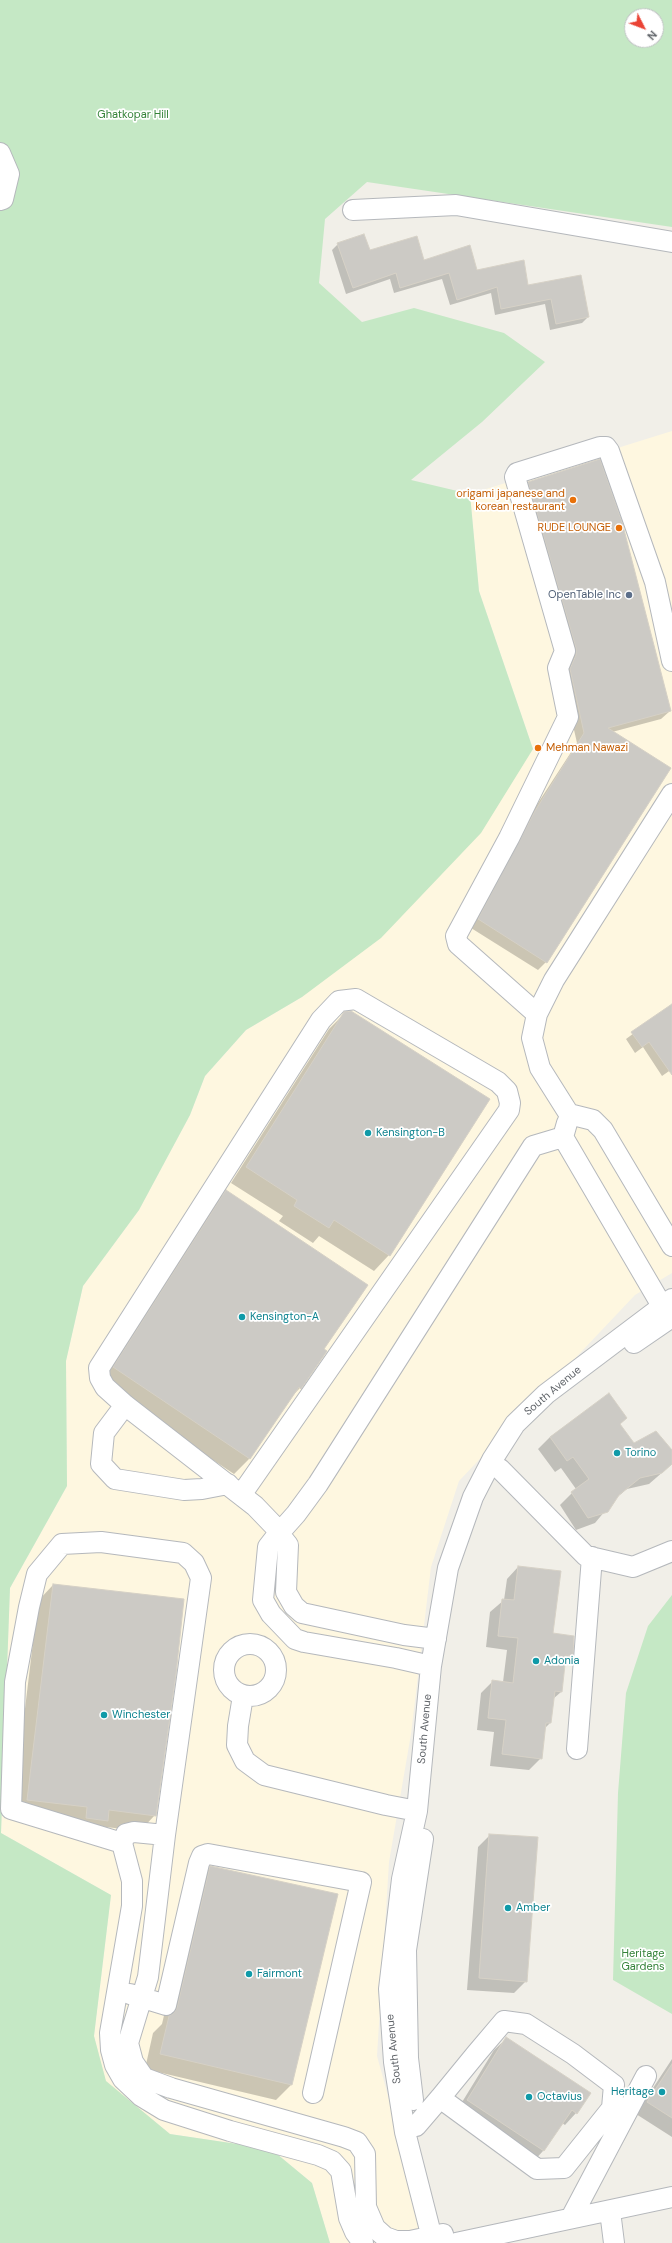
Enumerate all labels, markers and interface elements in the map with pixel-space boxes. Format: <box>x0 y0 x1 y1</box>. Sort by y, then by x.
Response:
north arrow <box>624 8 664 48</box>
text: N <box>644 28 660 43</box>
park label: Ghatkopar Hill <box>97 108 169 122</box>
place label: origami japanese and korean restaurant <box>456 487 565 513</box>
marker: origami japanese and korean restaurant <box>568 495 578 505</box>
place label: RUDE LOUNGE <box>538 521 611 535</box>
marker: RUDE LOUNGE <box>614 523 624 533</box>
place label: OpenTable Inc <box>548 588 621 602</box>
marker: OpenTable Inc <box>624 590 634 600</box>
place label: Mehman Nawazi <box>546 741 628 755</box>
marker: Mehman Nawazi <box>533 743 543 753</box>
place label: Kensington-B <box>376 1126 445 1140</box>
marker: Kensington-B <box>363 1128 373 1138</box>
place label: Kensington-A <box>250 1310 319 1324</box>
marker: Kensington-A <box>237 1312 247 1322</box>
street label: South Avenue <box>522 1363 584 1419</box>
place label: Torino <box>625 1446 656 1460</box>
marker: Torino <box>612 1448 622 1458</box>
place label: Adonia <box>544 1654 579 1668</box>
marker: Adonia <box>531 1656 541 1666</box>
street label: South Avenue <box>415 1693 435 1765</box>
place label: Winchester <box>112 1708 170 1722</box>
marker: Winchester <box>99 1710 109 1720</box>
place label: Amber <box>516 1901 550 1915</box>
marker: Amber <box>503 1903 513 1913</box>
park label: Heritage Gardens <box>621 1947 665 1973</box>
place label: Fairmont <box>257 1967 302 1981</box>
marker: Fairmont <box>244 1969 254 1979</box>
street label: South Avenue <box>384 2013 404 2085</box>
place label: Heritage <box>611 2085 654 2099</box>
marker: Heritage <box>657 2087 667 2097</box>
place label: Octavius <box>537 2090 582 2104</box>
marker: Octavius <box>524 2092 534 2102</box>

